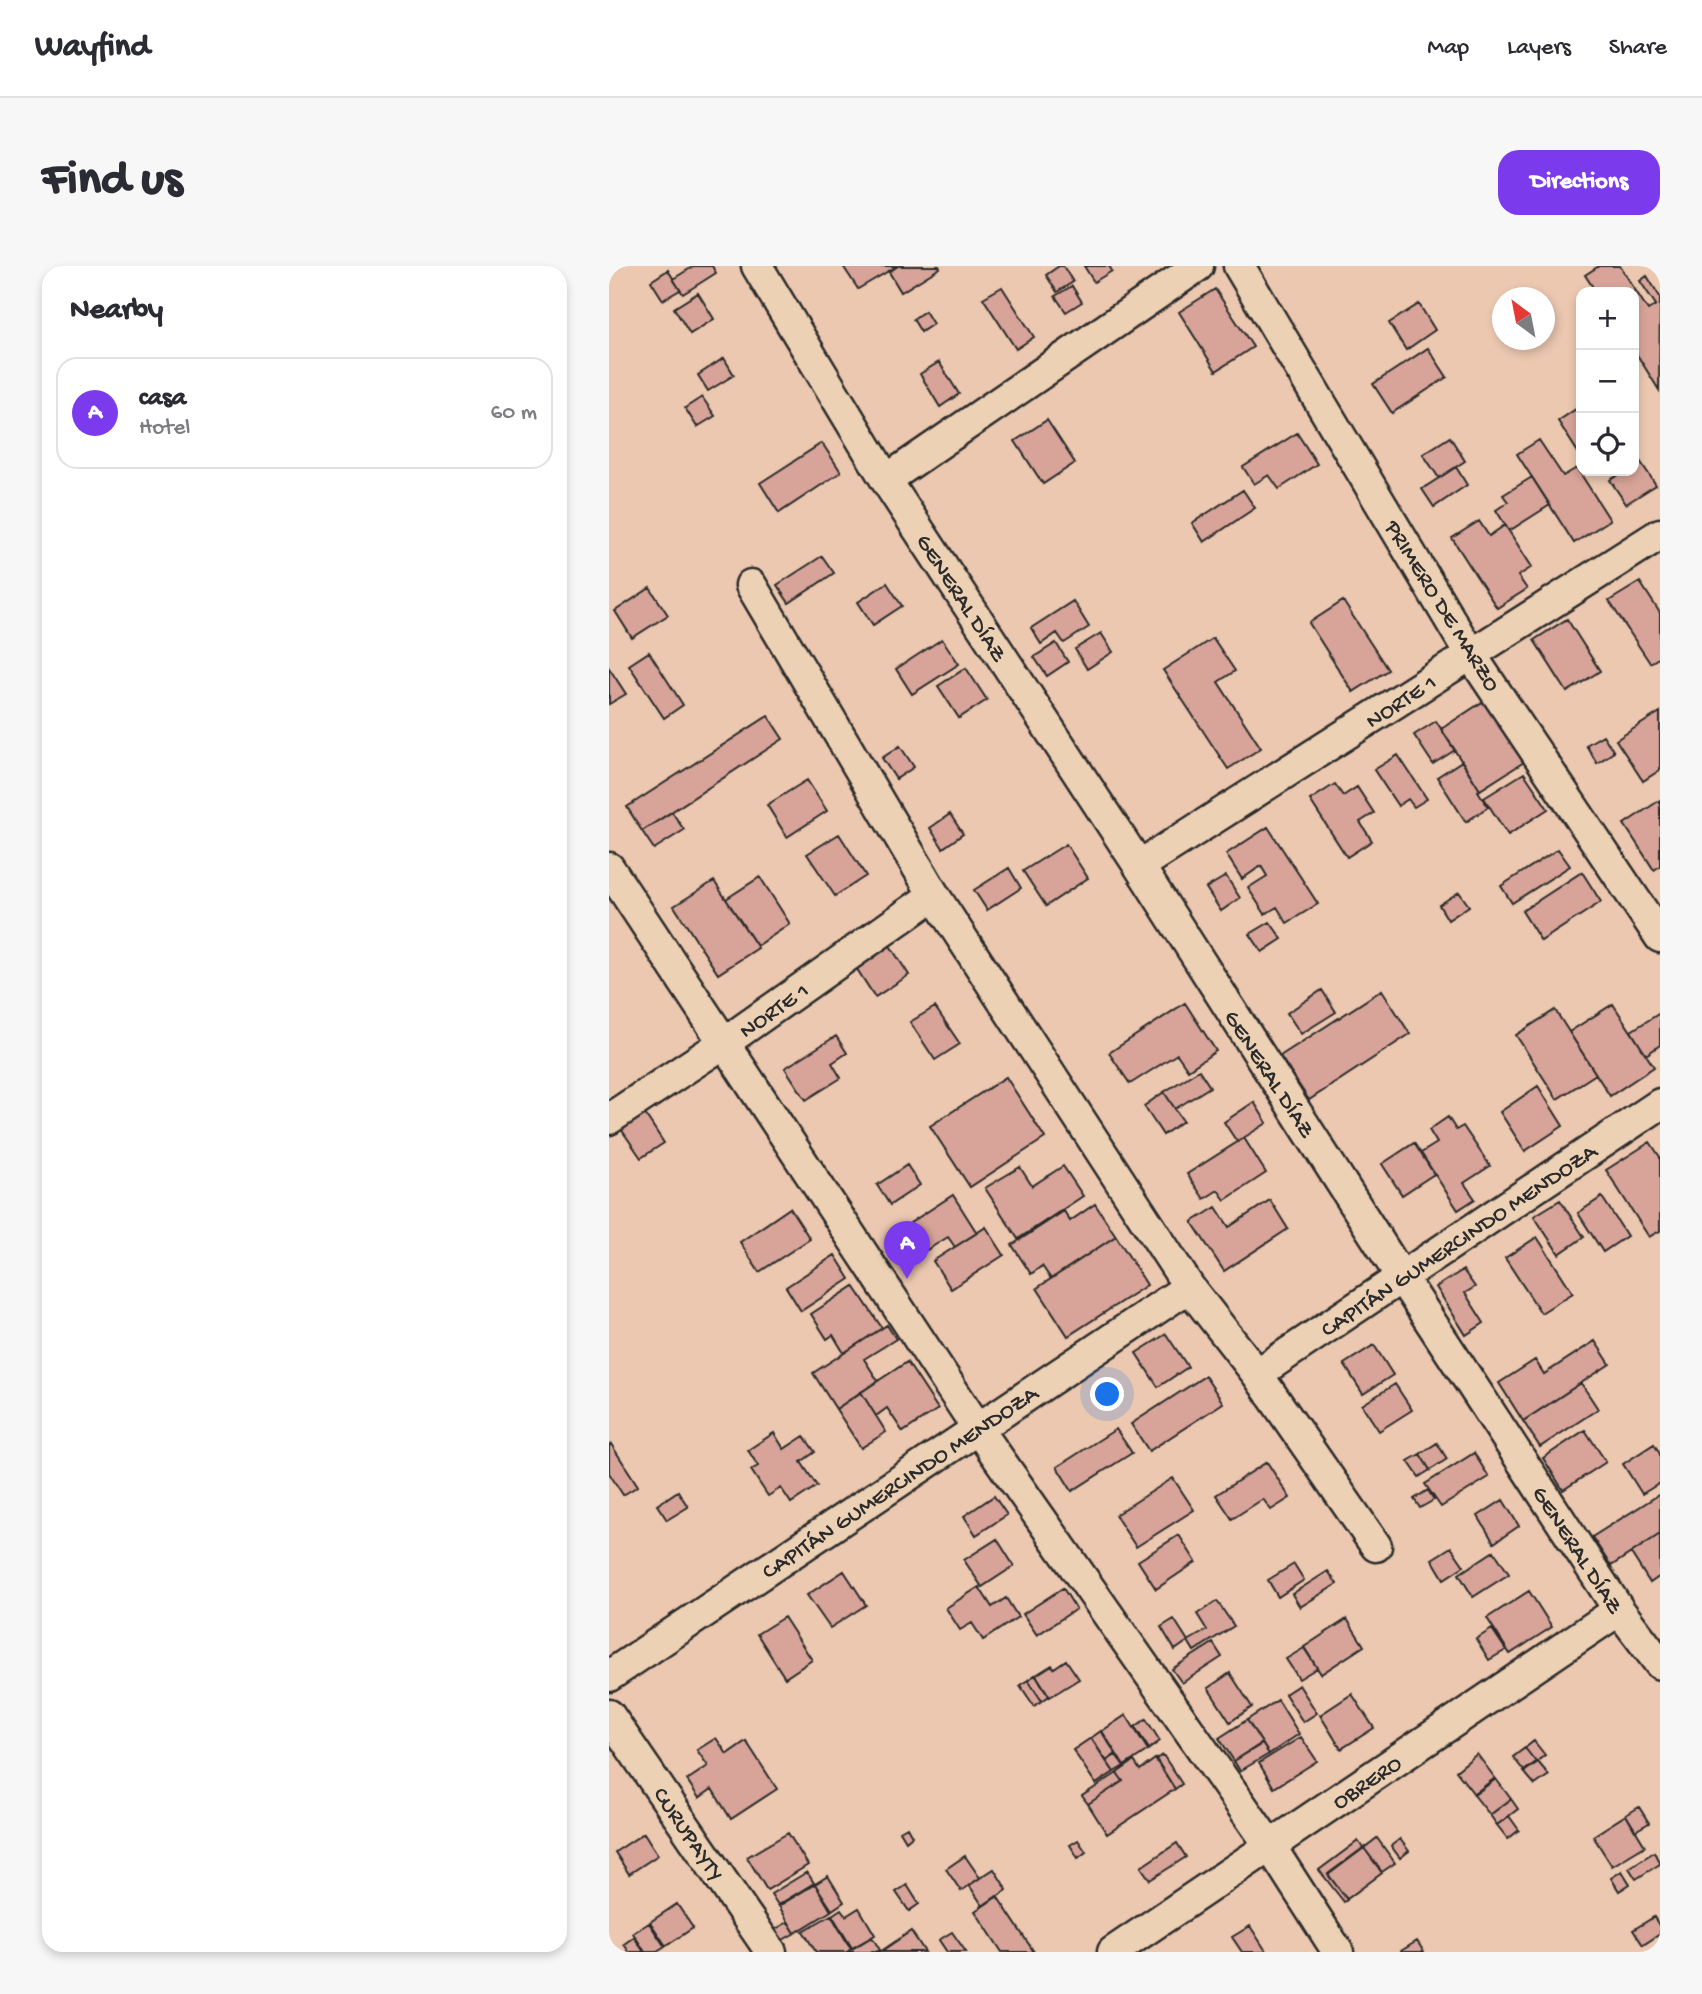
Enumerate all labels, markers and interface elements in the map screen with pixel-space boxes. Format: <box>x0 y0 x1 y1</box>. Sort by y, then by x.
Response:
text: Wayfind <box>35 29 150 67</box>
text: Map <box>1427 34 1469 63</box>
text: Layers <box>1507 34 1571 63</box>
text: Share <box>1609 34 1667 63</box>
button: Directions <box>1498 150 1660 215</box>
text: Find us <box>42 153 182 211</box>
north arrow <box>1492 287 1555 350</box>
map controls <box>1576 287 1639 476</box>
button: + <box>1576 287 1639 350</box>
text: Nearby <box>70 294 163 329</box>
button: − <box>1576 350 1639 413</box>
text: casa <box>139 384 186 415</box>
text: A <box>88 400 102 427</box>
text: 60 m <box>491 400 537 427</box>
button: locate <box>1576 413 1639 476</box>
text: Hotel <box>139 415 190 442</box>
street label: PRIMERO DE MARZO <box>1377 515 1505 698</box>
street label: GENERAL DÍAZ <box>909 530 1012 669</box>
street label: NORTE 1 <box>1361 670 1442 736</box>
street label: NORTE 1 <box>735 978 815 1046</box>
street label: GENERAL DÍAZ <box>1217 1006 1320 1145</box>
street label: CAPITÁN GUMERCINDO MENDOZA <box>1316 1138 1604 1345</box>
pin: A <box>884 1221 930 1279</box>
your location <box>1090 1377 1124 1411</box>
street label: CAPITÁN GUMERCINDO MENDOZA <box>757 1380 1045 1587</box>
street label: GENERAL DÍAZ <box>1525 1482 1628 1621</box>
street label: OBRERO <box>1328 1751 1408 1817</box>
street label: CURUPAYTY <box>646 1783 728 1887</box>

